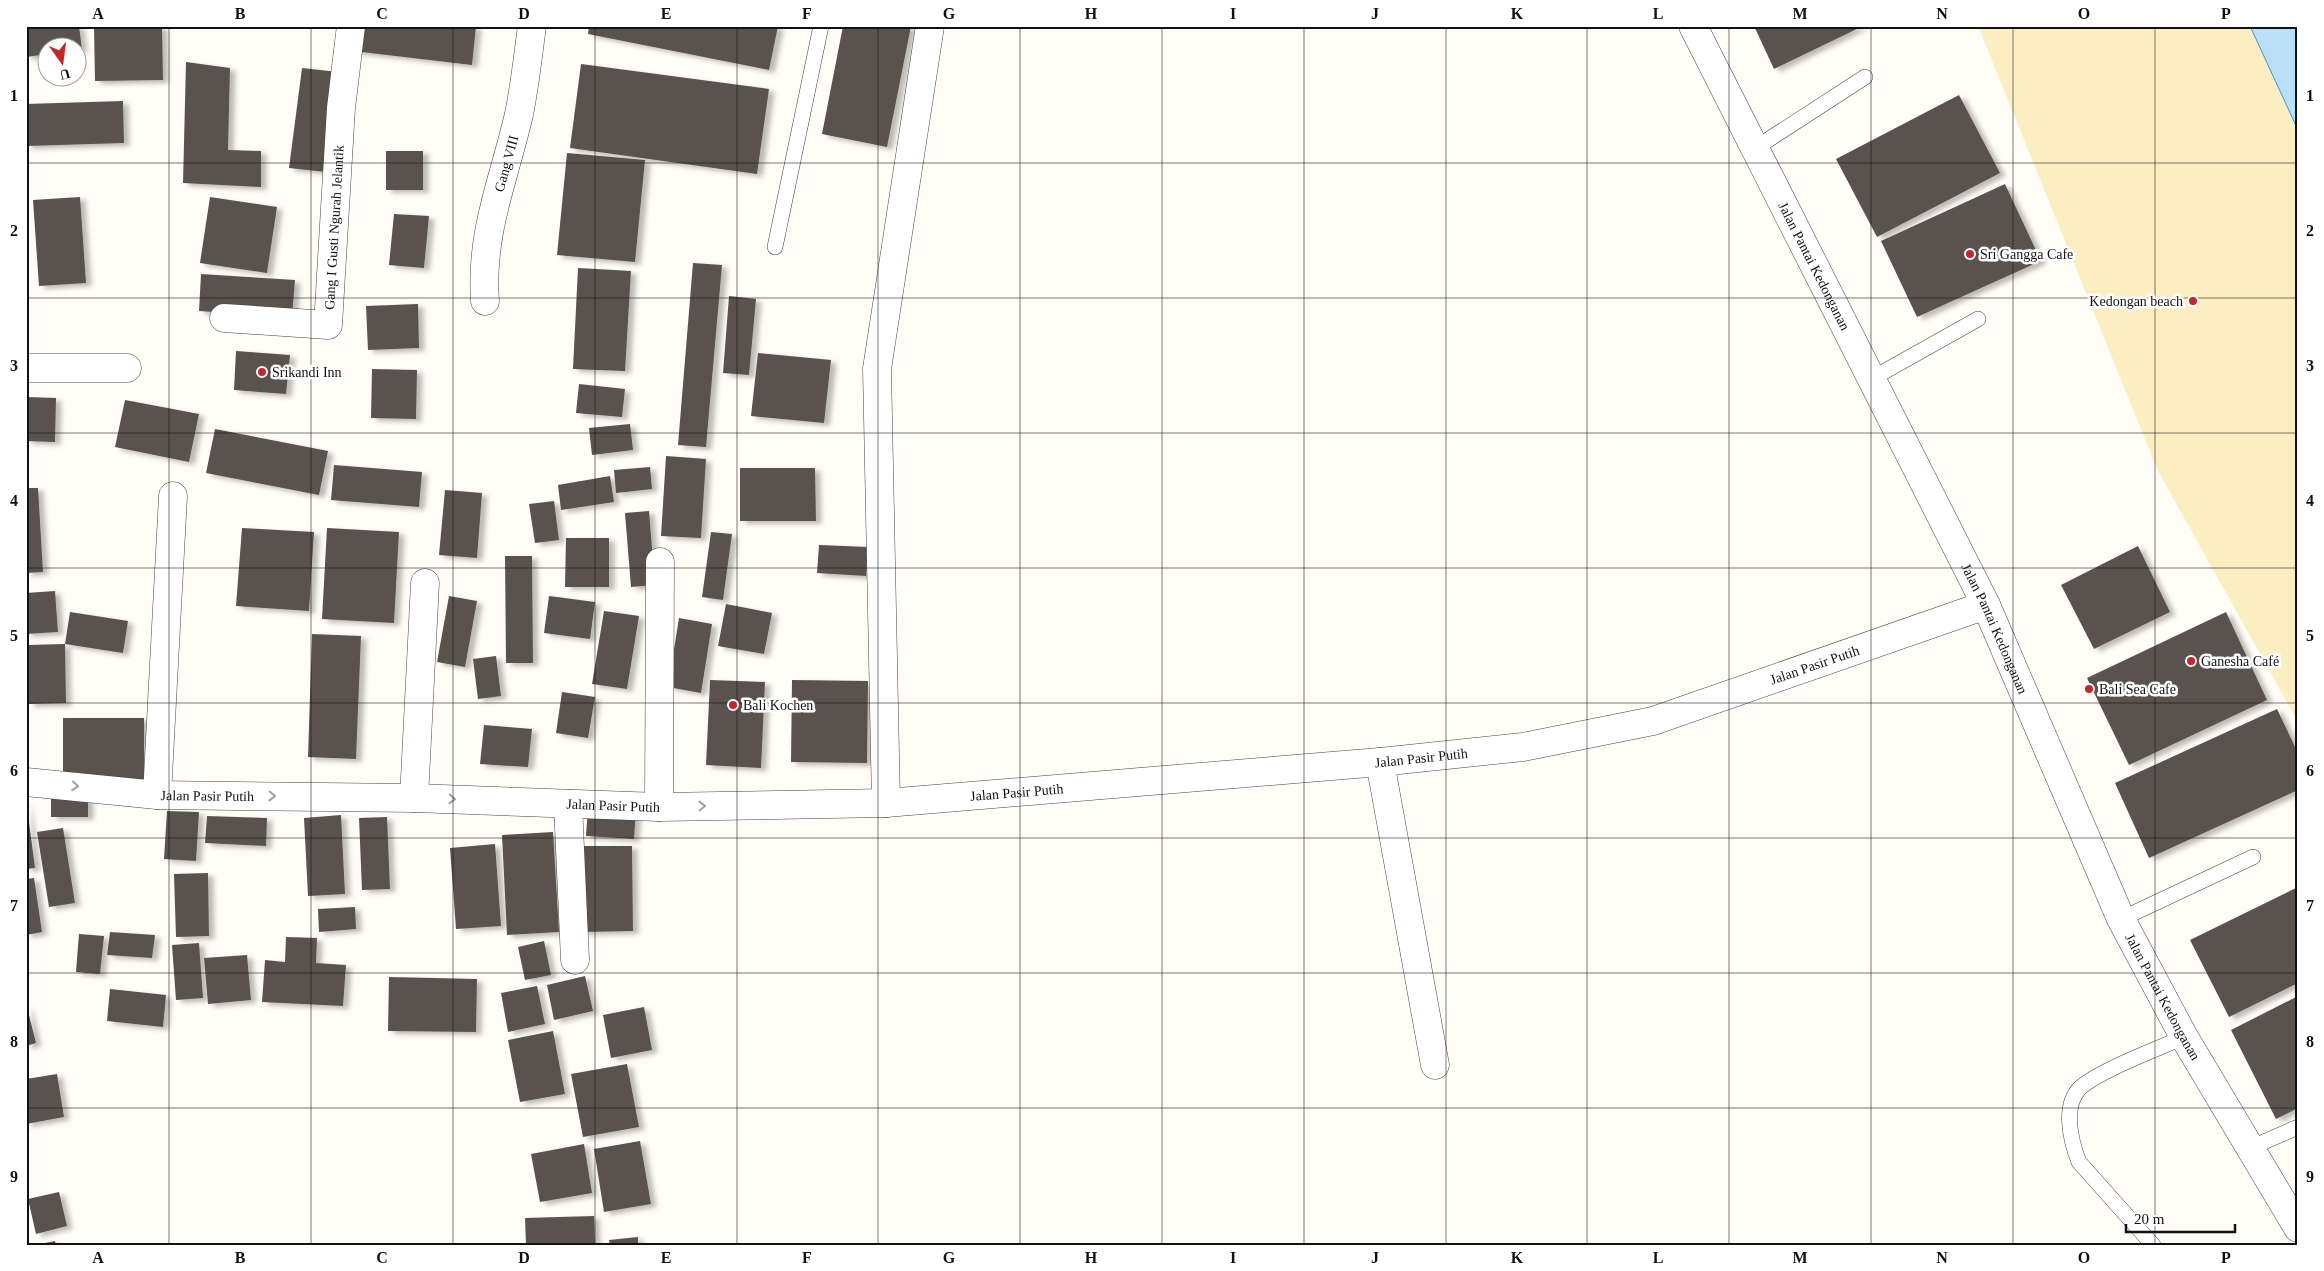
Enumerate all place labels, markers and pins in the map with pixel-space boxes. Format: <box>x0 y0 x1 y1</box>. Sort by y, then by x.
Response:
place label: Sri Gangga Cafe <box>1980 247 2073 262</box>
marker: Sri Gangga Cafe <box>1964 248 1976 260</box>
place label: Kedongan beach <box>2089 294 2183 309</box>
marker: Kedongan beach <box>2187 295 2199 307</box>
place label: Srikandi Inn <box>272 365 342 380</box>
marker: Srikandi Inn <box>256 366 268 378</box>
place label: Ganesha Café <box>2201 654 2279 669</box>
marker: Ganesha Café <box>2185 655 2197 667</box>
place label: Bali Sea Cafe <box>2099 682 2176 697</box>
marker: Bali Sea Cafe <box>2083 683 2095 695</box>
place label: Bali Kochen <box>743 698 813 713</box>
marker: Bali Kochen <box>727 699 739 711</box>

